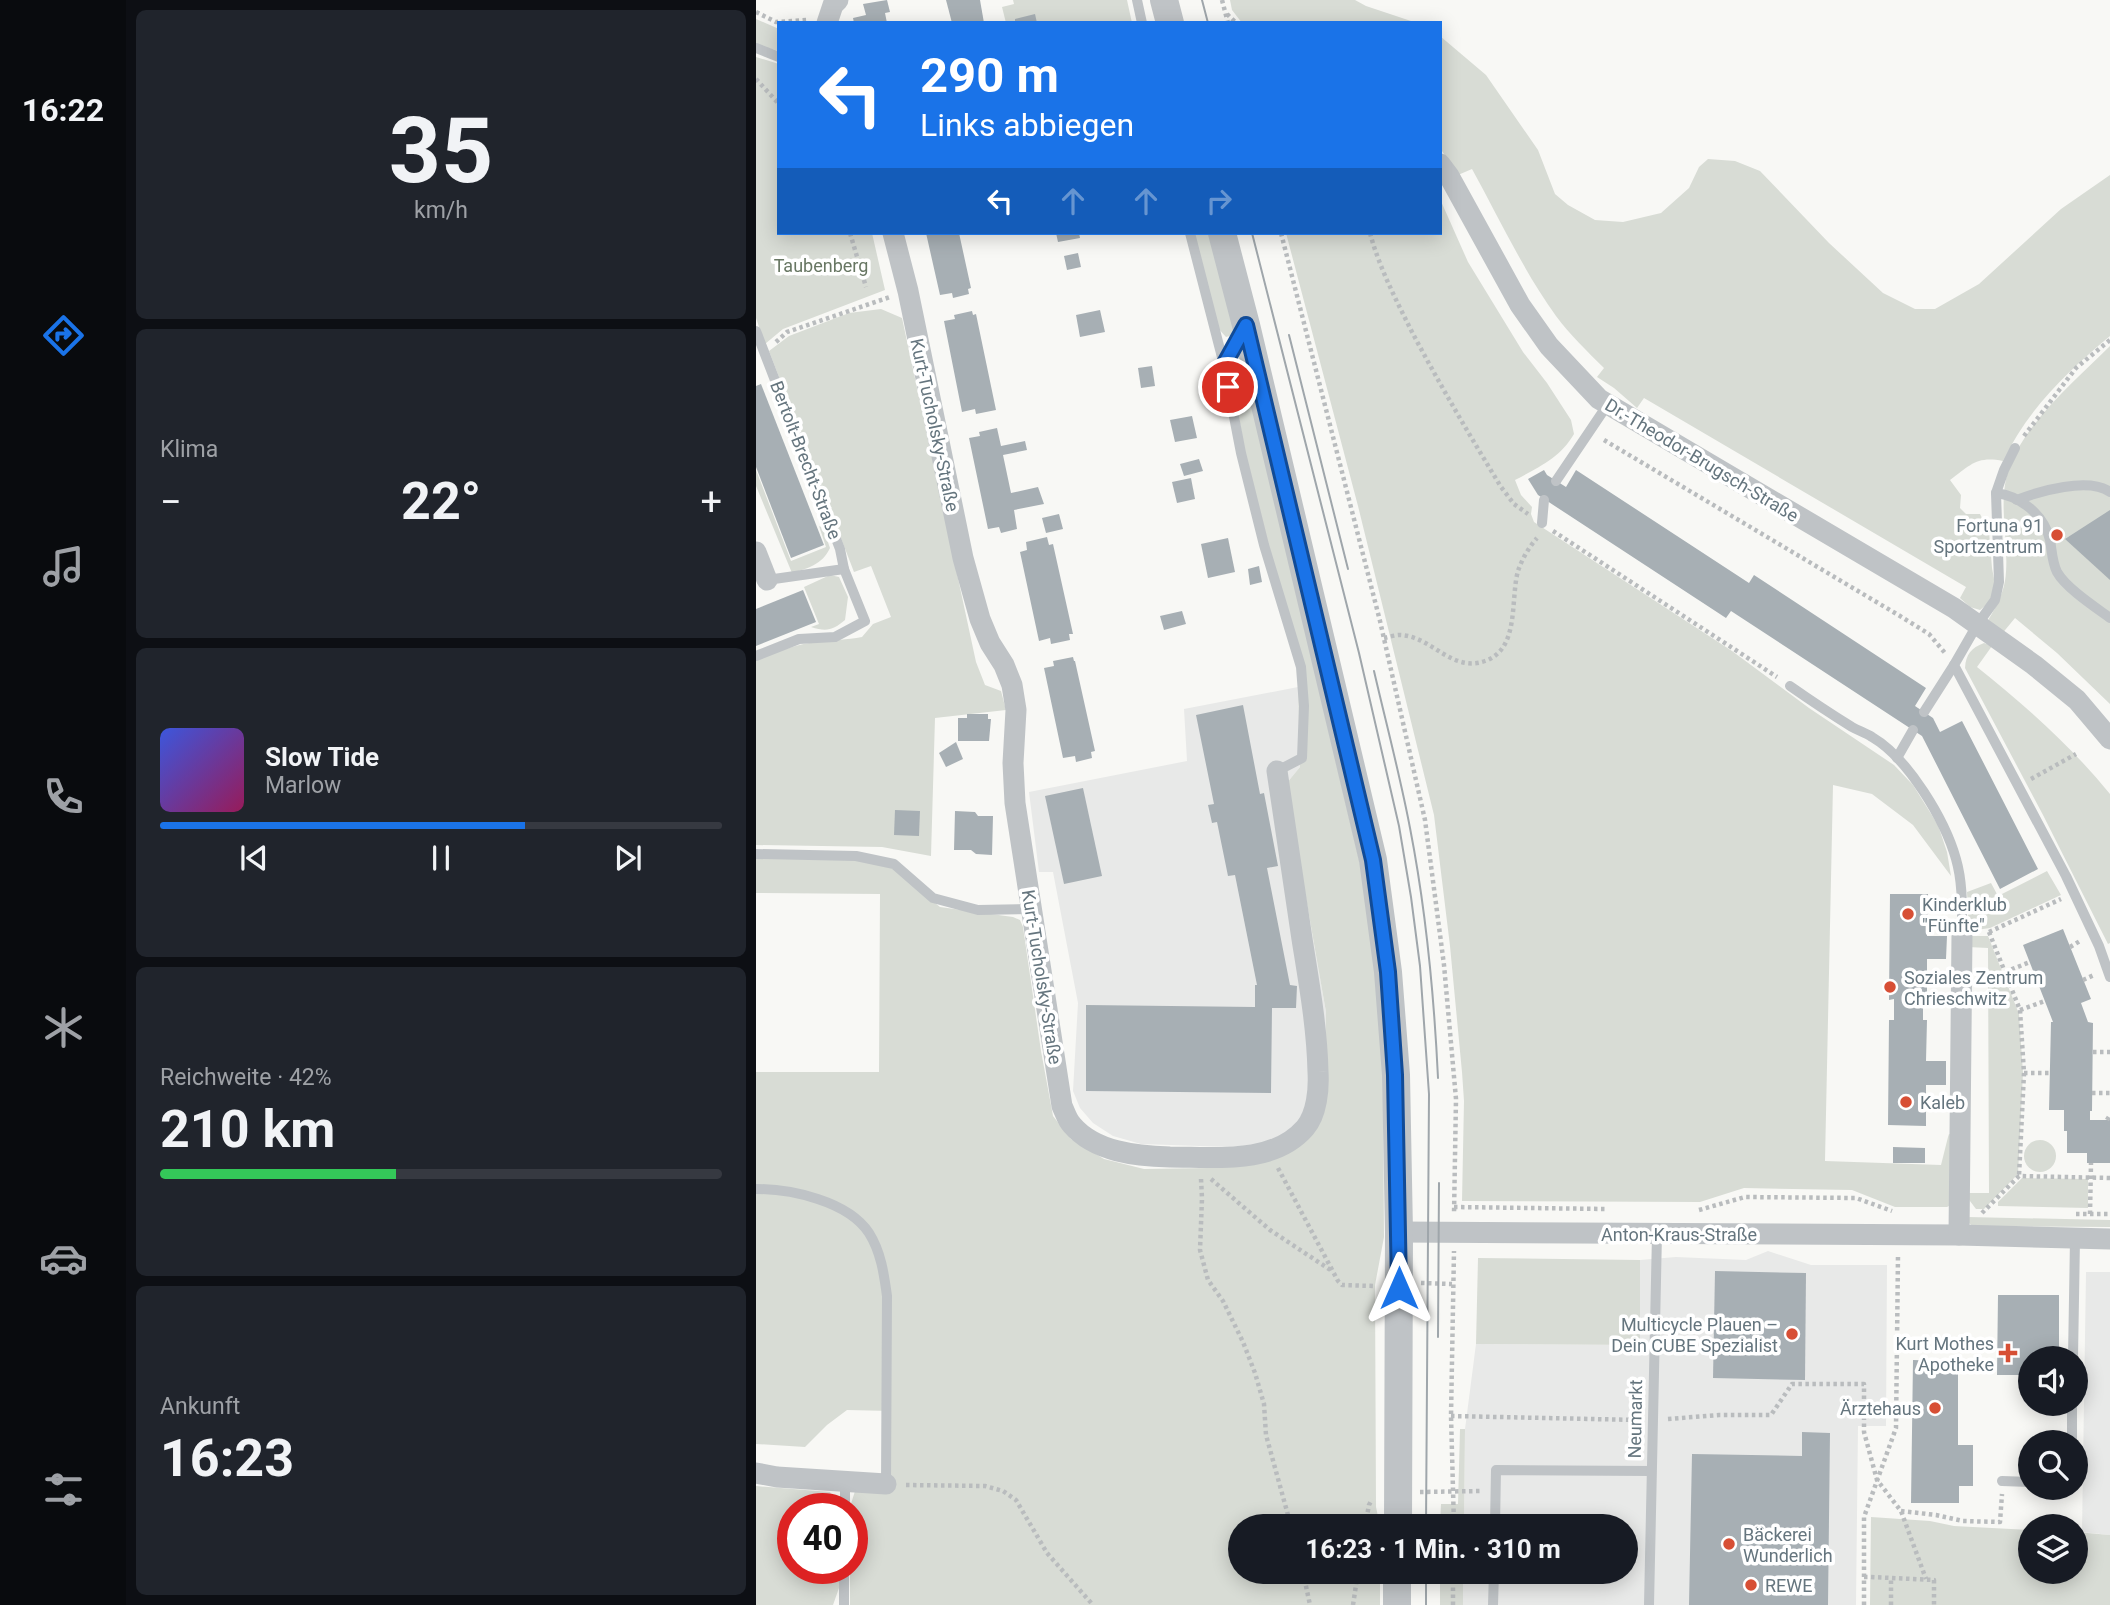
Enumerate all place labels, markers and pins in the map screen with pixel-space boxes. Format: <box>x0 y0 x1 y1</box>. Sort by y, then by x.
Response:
pin <box>1198 357 1258 417</box>
place label: Fortuna 91 Sportzentrum <box>1934 515 2043 557</box>
marker: Fortuna 91 Sportzentrum <box>2049 527 2065 543</box>
place label: Kinderklub "Fünfte" <box>1922 894 2007 936</box>
marker: Kinderklub "Fünfte" <box>1900 906 1916 922</box>
place label: Soziales Zentrum Chrieschwitz <box>1904 967 2043 1009</box>
marker: Soziales Zentrum Chrieschwitz <box>1882 979 1898 995</box>
place label: Kaleb <box>1920 1092 1965 1113</box>
marker: Kaleb <box>1898 1094 1914 1110</box>
place label: Multicycle Plauen – Dein CUBE Spezialist <box>1611 1314 1778 1356</box>
marker: Multicycle Plauen – Dein CUBE Spezialist <box>1784 1326 1800 1342</box>
place label: Kurt Mothes Apotheke <box>1895 1333 1994 1375</box>
marker: Kurt Mothes Apotheke <box>2000 1345 2016 1361</box>
place label: Ärztehaus <box>1840 1398 1921 1419</box>
marker: Ärztehaus <box>1927 1400 1943 1416</box>
place label: Bäckerei Wunderlich <box>1743 1524 1833 1566</box>
marker: Bäckerei Wunderlich <box>1721 1536 1737 1552</box>
place label: REWE <box>1765 1575 1813 1596</box>
marker: REWE <box>1743 1577 1759 1593</box>

